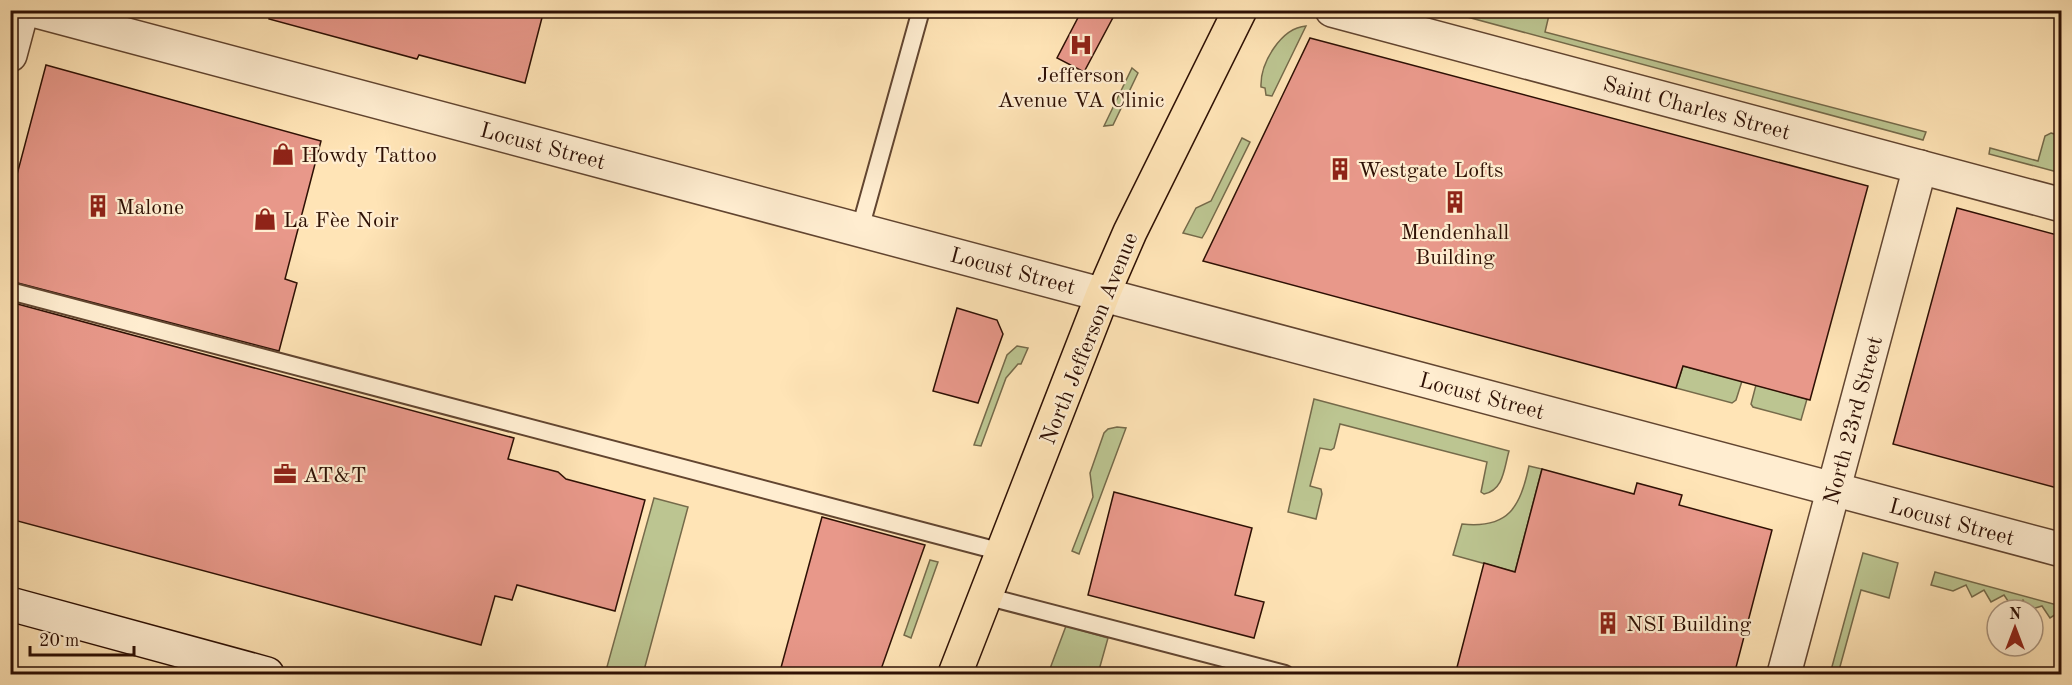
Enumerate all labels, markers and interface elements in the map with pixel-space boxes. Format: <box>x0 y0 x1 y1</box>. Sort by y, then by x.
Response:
hospital icon: Jefferson Avenue VA Clinic <box>1068 32 1094 58</box>
place label: Jefferson Avenue VA Clinic <box>998 65 1164 112</box>
street label: Saint Charles Street <box>1600 73 1792 145</box>
street label: Locust Street <box>477 120 607 174</box>
shop icon: Howdy Tattoo <box>270 141 296 167</box>
place label: Howdy Tattoo <box>301 145 437 167</box>
building icon: Westgate Lofts <box>1327 156 1353 182</box>
place label: Westgate Lofts <box>1358 160 1504 182</box>
building icon: Mendenhall Building <box>1442 189 1468 215</box>
building icon: Malone <box>85 193 111 219</box>
place label: Malone <box>116 197 184 219</box>
shop icon: La Fèe Noir <box>252 206 278 232</box>
place label: La Fèe Noir <box>283 210 399 232</box>
place label: Mendenhall Building <box>1401 222 1509 269</box>
street label: North Jefferson Avenue <box>1037 230 1143 448</box>
street label: Locust Street <box>947 245 1077 299</box>
street label: North 23rd Street <box>1821 334 1887 507</box>
street label: Locust Street <box>1416 370 1546 424</box>
office icon: AT&T <box>272 461 298 487</box>
place label: AT&T <box>303 465 367 487</box>
street label: Locust Street <box>1886 496 2016 550</box>
north arrow <box>1985 598 2045 658</box>
text: N <box>2009 607 2022 623</box>
building icon: NSI Building <box>1595 610 1621 636</box>
place label: NSI Building <box>1626 614 1752 636</box>
scale bar <box>30 619 134 657</box>
text: 20 m <box>39 632 79 650</box>

